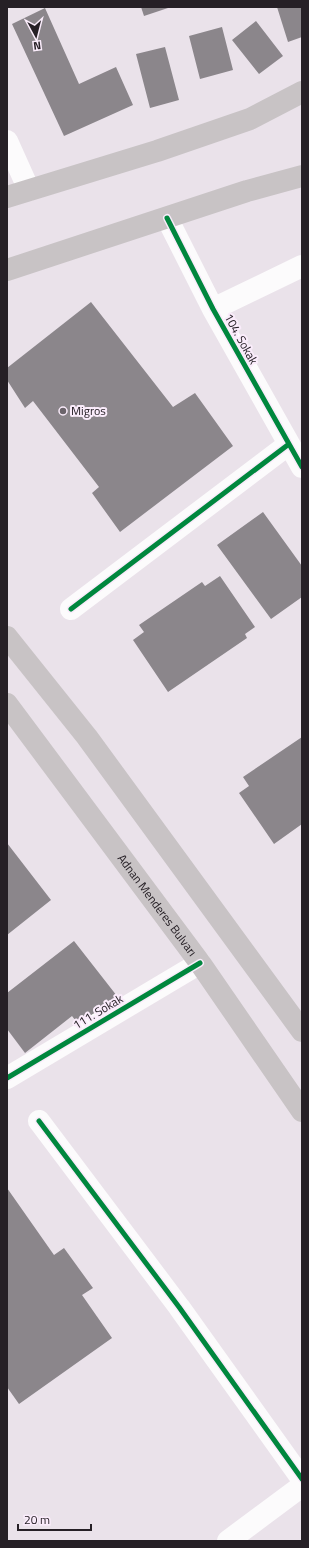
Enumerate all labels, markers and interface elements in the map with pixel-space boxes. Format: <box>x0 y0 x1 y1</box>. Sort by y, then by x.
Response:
north arrow <box>16 16 56 56</box>
text: N <box>32 38 42 54</box>
street label: 104. Sokak <box>220 310 263 368</box>
place label: Migros <box>71 401 106 420</box>
marker: Migros <box>58 406 68 416</box>
street label: Adnan Menderes Bulvarı <box>113 850 202 960</box>
street label: 111. Sokak <box>69 989 127 1034</box>
scale bar <box>18 1506 91 1532</box>
text: 20 m <box>24 1510 50 1529</box>

